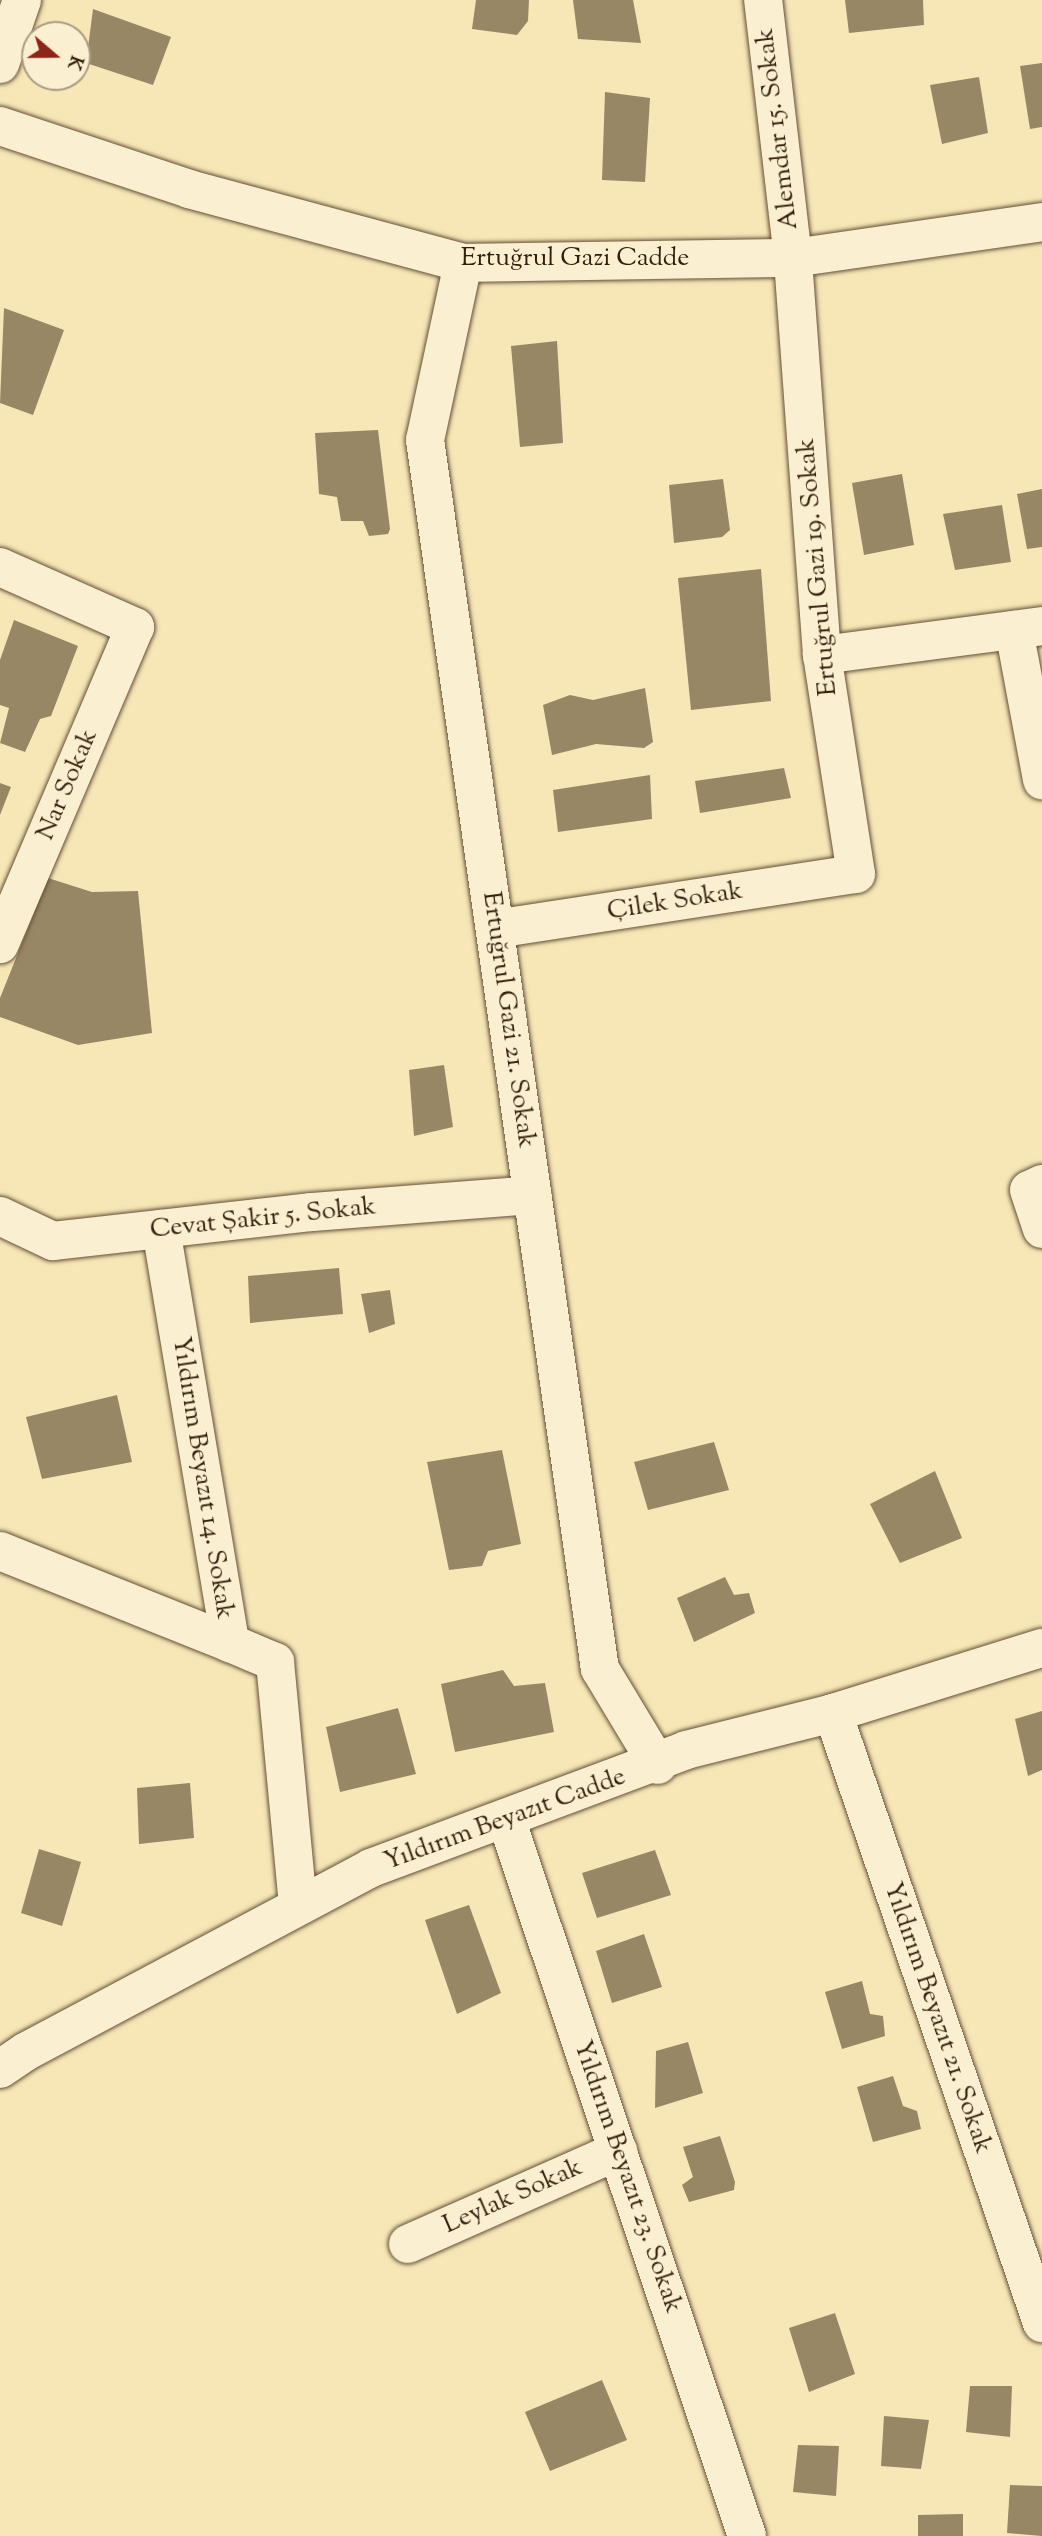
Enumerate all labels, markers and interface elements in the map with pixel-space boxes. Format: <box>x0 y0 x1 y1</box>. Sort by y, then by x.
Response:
north arrow <box>21 21 91 91</box>
street label: Alemdar 15. Sokak <box>750 26 806 232</box>
text: K <box>59 52 89 74</box>
street label: Ertuğrul Gazi Cadde <box>461 243 689 275</box>
street label: Ertuğrul Gazi 19. Sokak <box>791 437 845 697</box>
street label: Nar Sokak <box>31 725 105 845</box>
street label: Çilek Sokak <box>605 876 745 928</box>
street label: Ertuğrul Gazi 21. Sokak <box>475 890 541 1150</box>
street label: Cevat Şakir 5. Sokak <box>149 1192 377 1246</box>
street label: Yıldırım Beyazıt 14. Sokak <box>164 1334 240 1622</box>
street label: Yıldırım Beyazıt Cadde <box>380 1762 630 1878</box>
street label: Yıldırım Beyazıt 21. Sokak <box>876 1878 998 2158</box>
street label: Yıldırım Beyazıt 23. Sokak <box>566 2036 688 2318</box>
street label: Leylak Sokak <box>439 2152 587 2242</box>

